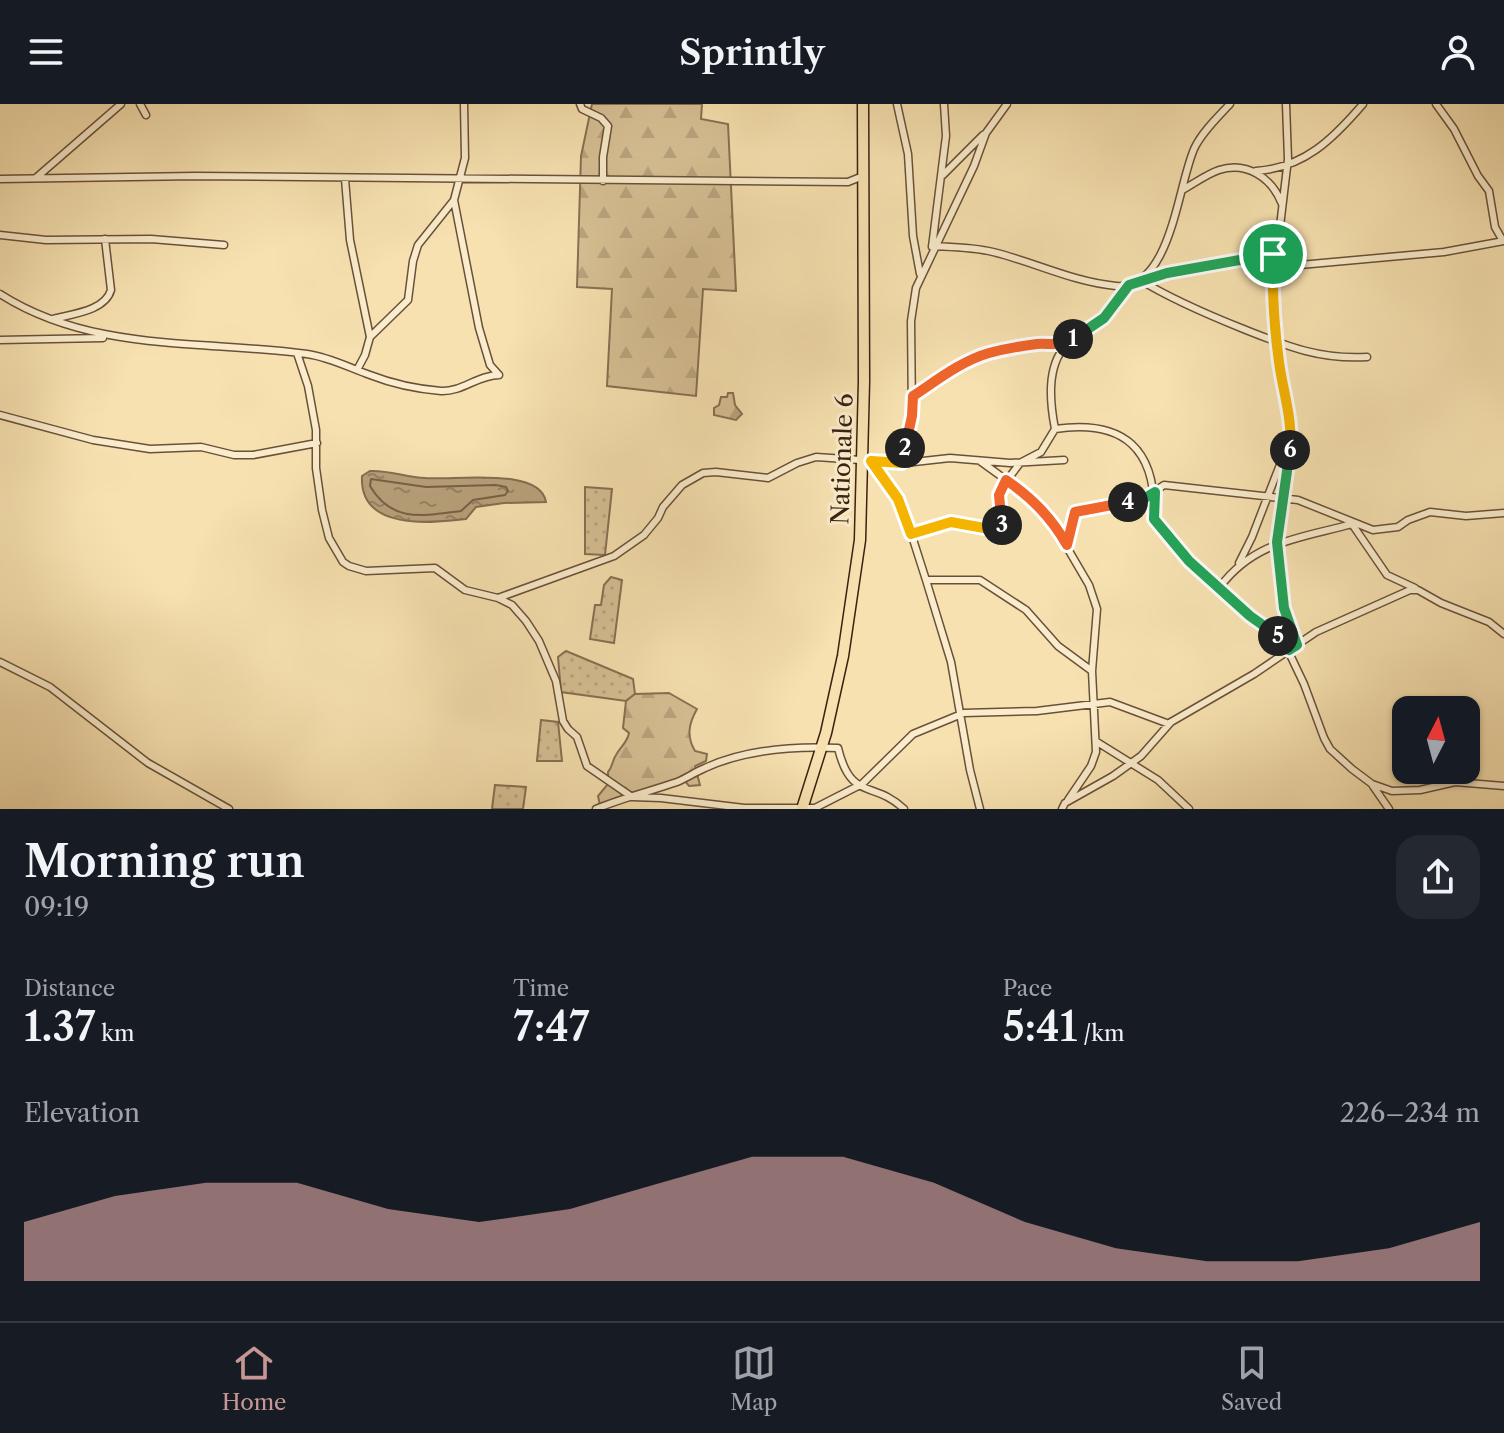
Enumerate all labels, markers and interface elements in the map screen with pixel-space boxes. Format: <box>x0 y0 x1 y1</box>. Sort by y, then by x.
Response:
icon: menu <box>24 30 68 74</box>
text: Sprintly <box>679 30 825 74</box>
icon: person <box>1436 30 1480 74</box>
pin <box>1239 220 1307 288</box>
icon: arrive <box>1251 232 1295 276</box>
pin: 1 <box>1053 319 1093 359</box>
text: 1 <box>1068 325 1078 352</box>
street label: Nationale 6 <box>825 393 859 525</box>
pin: 2 <box>885 428 925 468</box>
pin: 6 <box>1270 430 1310 470</box>
text: 2 <box>899 434 912 461</box>
text: 6 <box>1283 436 1297 463</box>
pin: 4 <box>1108 482 1148 522</box>
text: 4 <box>1121 488 1135 515</box>
pin: 3 <box>982 505 1022 545</box>
text: 3 <box>996 511 1008 538</box>
pin: 5 <box>1258 616 1298 656</box>
text: 5 <box>1272 622 1284 649</box>
north arrow <box>1392 696 1480 784</box>
map controls <box>1392 696 1480 784</box>
text: Morning run <box>24 834 305 888</box>
button: share <box>1396 835 1480 919</box>
text: 09:19 <box>24 891 89 923</box>
text: Distance <box>24 975 115 1002</box>
text: Time <box>513 975 569 1002</box>
text: Pace <box>1003 975 1052 1002</box>
text: 1.37 <box>24 1002 95 1051</box>
text: 7:47 <box>513 1002 589 1051</box>
text: 5:41 <box>1003 1002 1077 1051</box>
text: km <box>95 1020 134 1047</box>
text: /km <box>1077 1020 1124 1047</box>
text: Elevation <box>24 1097 140 1129</box>
text: 226–234 m <box>1340 1097 1480 1129</box>
tab: Home <box>222 1341 286 1416</box>
tab: Map <box>730 1341 777 1416</box>
tab: Saved <box>1221 1341 1282 1416</box>

